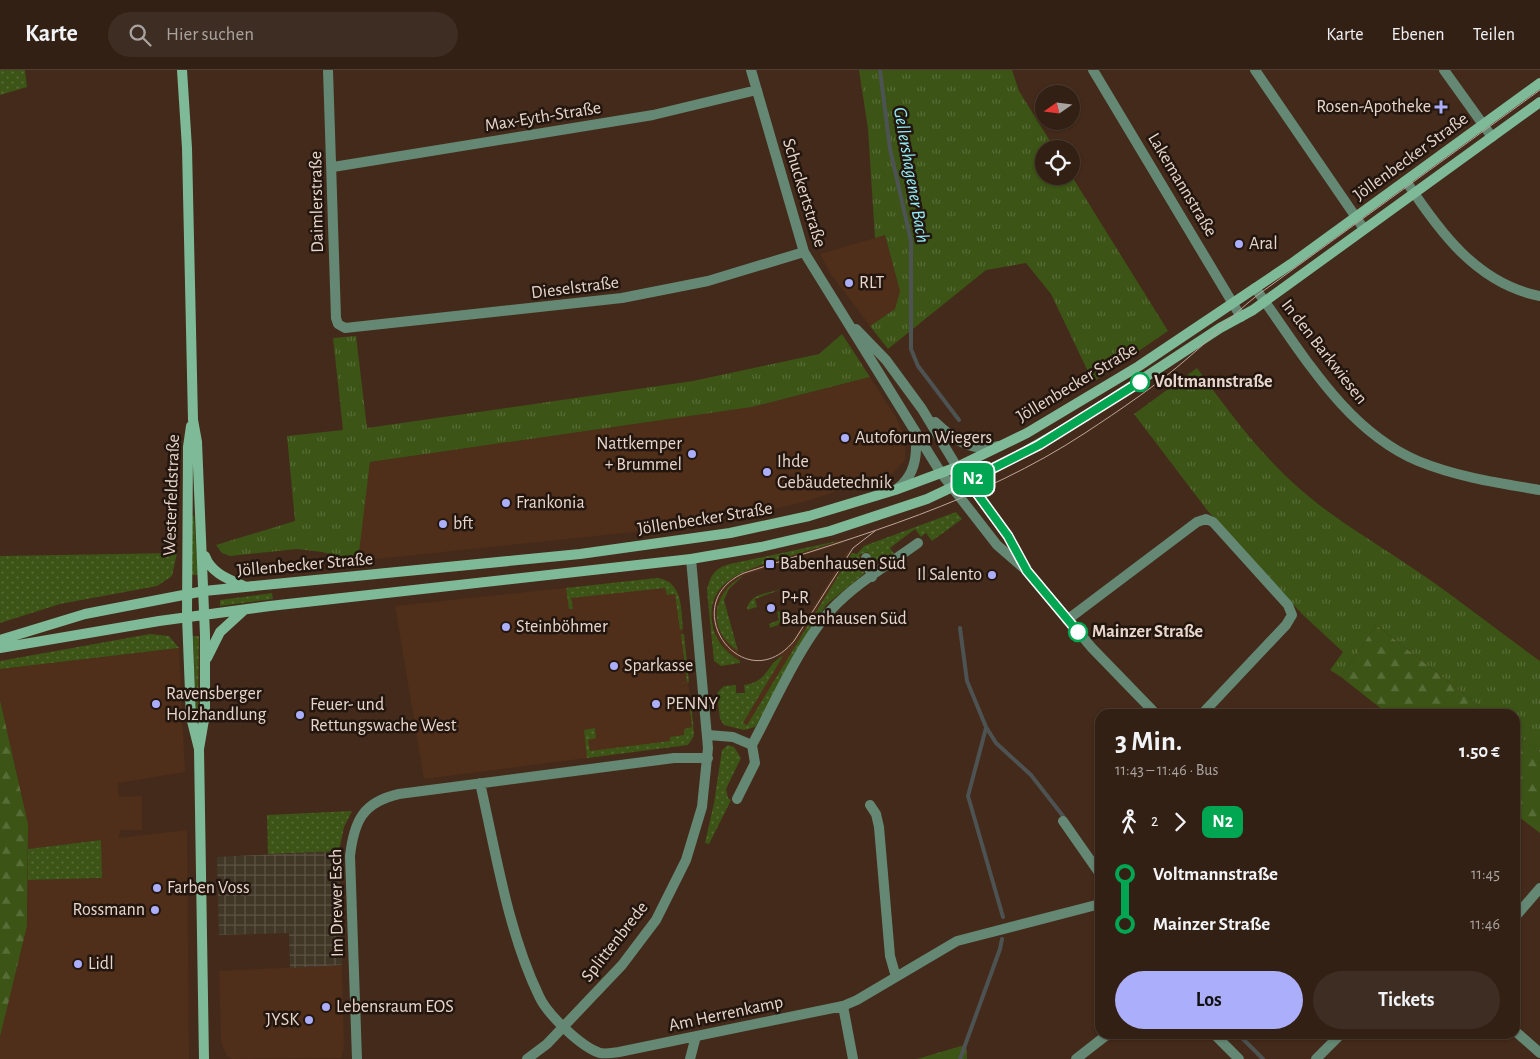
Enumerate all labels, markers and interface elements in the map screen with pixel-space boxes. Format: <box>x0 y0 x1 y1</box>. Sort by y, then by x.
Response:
search box <box>108 12 458 57</box>
icon: search <box>126 21 154 49</box>
text: Karte <box>25 22 78 46</box>
text: Hier suchen <box>166 25 254 44</box>
text: Karte <box>1326 26 1364 44</box>
text: Ebenen <box>1392 26 1445 44</box>
text: Teilen <box>1473 26 1515 44</box>
north arrow <box>1035 85 1080 130</box>
map controls <box>1035 85 1080 185</box>
place label: Rosen-Apotheke <box>1316 98 1431 116</box>
street label: Max-Eyth-Straße <box>484 99 602 135</box>
marker: Rosen-Apotheke <box>1435 101 1447 113</box>
water label: Gellershagener Bach <box>890 106 932 244</box>
street label: Jöllenbecker Straße <box>1351 110 1471 204</box>
street label: Lakemannstraße <box>1144 130 1220 240</box>
street label: Schuckertstraße <box>779 136 829 250</box>
button: locate <box>1035 140 1080 185</box>
street label: Daimlerstraße <box>307 151 327 253</box>
place label: Aral <box>1249 235 1278 253</box>
marker: Aral <box>1233 238 1245 250</box>
street label: Dieselstraße <box>530 274 620 302</box>
place label: RLT <box>859 274 885 292</box>
marker: RLT <box>843 277 855 289</box>
street label: In den Barkwiesen <box>1278 296 1370 408</box>
street label: Jöllenbecker Straße <box>1014 340 1140 426</box>
marker: Voltmannstraße <box>1130 372 1150 392</box>
place label: Voltmannstraße <box>1154 373 1272 391</box>
place label: Autoforum Wiegers <box>855 429 992 447</box>
marker: Autoforum Wiegers <box>839 432 851 444</box>
street label: Westerfeldstraße <box>161 434 183 556</box>
place label: Nattkemper + Brummel <box>596 435 682 474</box>
marker: Nattkemper + Brummel <box>686 448 698 460</box>
place label: Ihde Gebäudetechnik <box>777 453 893 492</box>
line badge: N2 <box>950 463 996 495</box>
marker: Ihde Gebäudetechnik <box>761 466 773 478</box>
text: N2 <box>963 470 984 488</box>
place label: Frankonia <box>516 494 585 512</box>
marker: Frankonia <box>500 497 512 509</box>
street label: Jöllenbecker Straße <box>636 499 774 539</box>
place label: bft <box>453 515 473 533</box>
marker: bft <box>437 518 449 530</box>
street label: Jöllenbecker Straße <box>236 550 374 580</box>
place label: Babenhausen Süd <box>780 555 906 573</box>
marker: Babenhausen Süd <box>764 558 776 570</box>
place label: Il Salento <box>917 566 982 584</box>
marker: Il Salento <box>986 569 998 581</box>
place label: P+R Babenhausen Süd <box>781 589 907 628</box>
marker: P+R Babenhausen Süd <box>765 602 777 614</box>
place label: Steinböhmer <box>516 618 608 636</box>
marker: Steinböhmer <box>500 621 512 633</box>
marker: Mainzer Straße <box>1068 622 1088 642</box>
place label: Mainzer Straße <box>1092 623 1203 641</box>
place label: Sparkasse <box>624 657 693 675</box>
marker: Sparkasse <box>608 660 620 672</box>
place label: Ravensberger Holzhandlung <box>166 685 266 724</box>
place label: PENNY <box>666 695 719 713</box>
place label: Feuer- und Rettungswache West <box>310 696 457 735</box>
marker: Ravensberger Holzhandlung <box>150 698 162 710</box>
marker: PENNY <box>650 698 662 710</box>
marker: Feuer- und Rettungswache West <box>294 709 306 721</box>
text: 3 Min. <box>1115 728 1182 756</box>
text: 1.50 € <box>1459 742 1500 761</box>
text: 11:43 – 11:46 · Bus <box>1115 762 1218 778</box>
icon: walk <box>1115 808 1143 836</box>
icon: forward <box>1166 808 1194 836</box>
text: 2 <box>1151 813 1158 829</box>
text: N2 <box>1212 813 1233 831</box>
street label: Im Drewer Esch <box>327 849 347 957</box>
text: Voltmannstraße <box>1153 865 1278 884</box>
text: 11:45 <box>1471 866 1500 882</box>
place label: Farben Voss <box>167 879 250 897</box>
marker: Farben Voss <box>151 882 163 894</box>
street label: Splittenbrede <box>578 899 652 985</box>
place label: Rossmann <box>73 901 145 919</box>
marker: Rossmann <box>149 904 161 916</box>
text: Mainzer Straße <box>1153 915 1270 934</box>
text: 11:46 <box>1470 916 1500 932</box>
place label: Lidl <box>88 955 114 973</box>
marker: Lidl <box>72 958 84 970</box>
button: Los <box>1115 971 1303 1029</box>
button: Tickets <box>1313 971 1500 1029</box>
street label: Am Herrenkamp <box>667 993 785 1035</box>
place label: Lebensraum EOS <box>336 998 454 1016</box>
marker: Lebensraum EOS <box>320 1001 332 1013</box>
place label: JYSK <box>266 1011 299 1029</box>
marker: JYSK <box>303 1014 315 1026</box>

